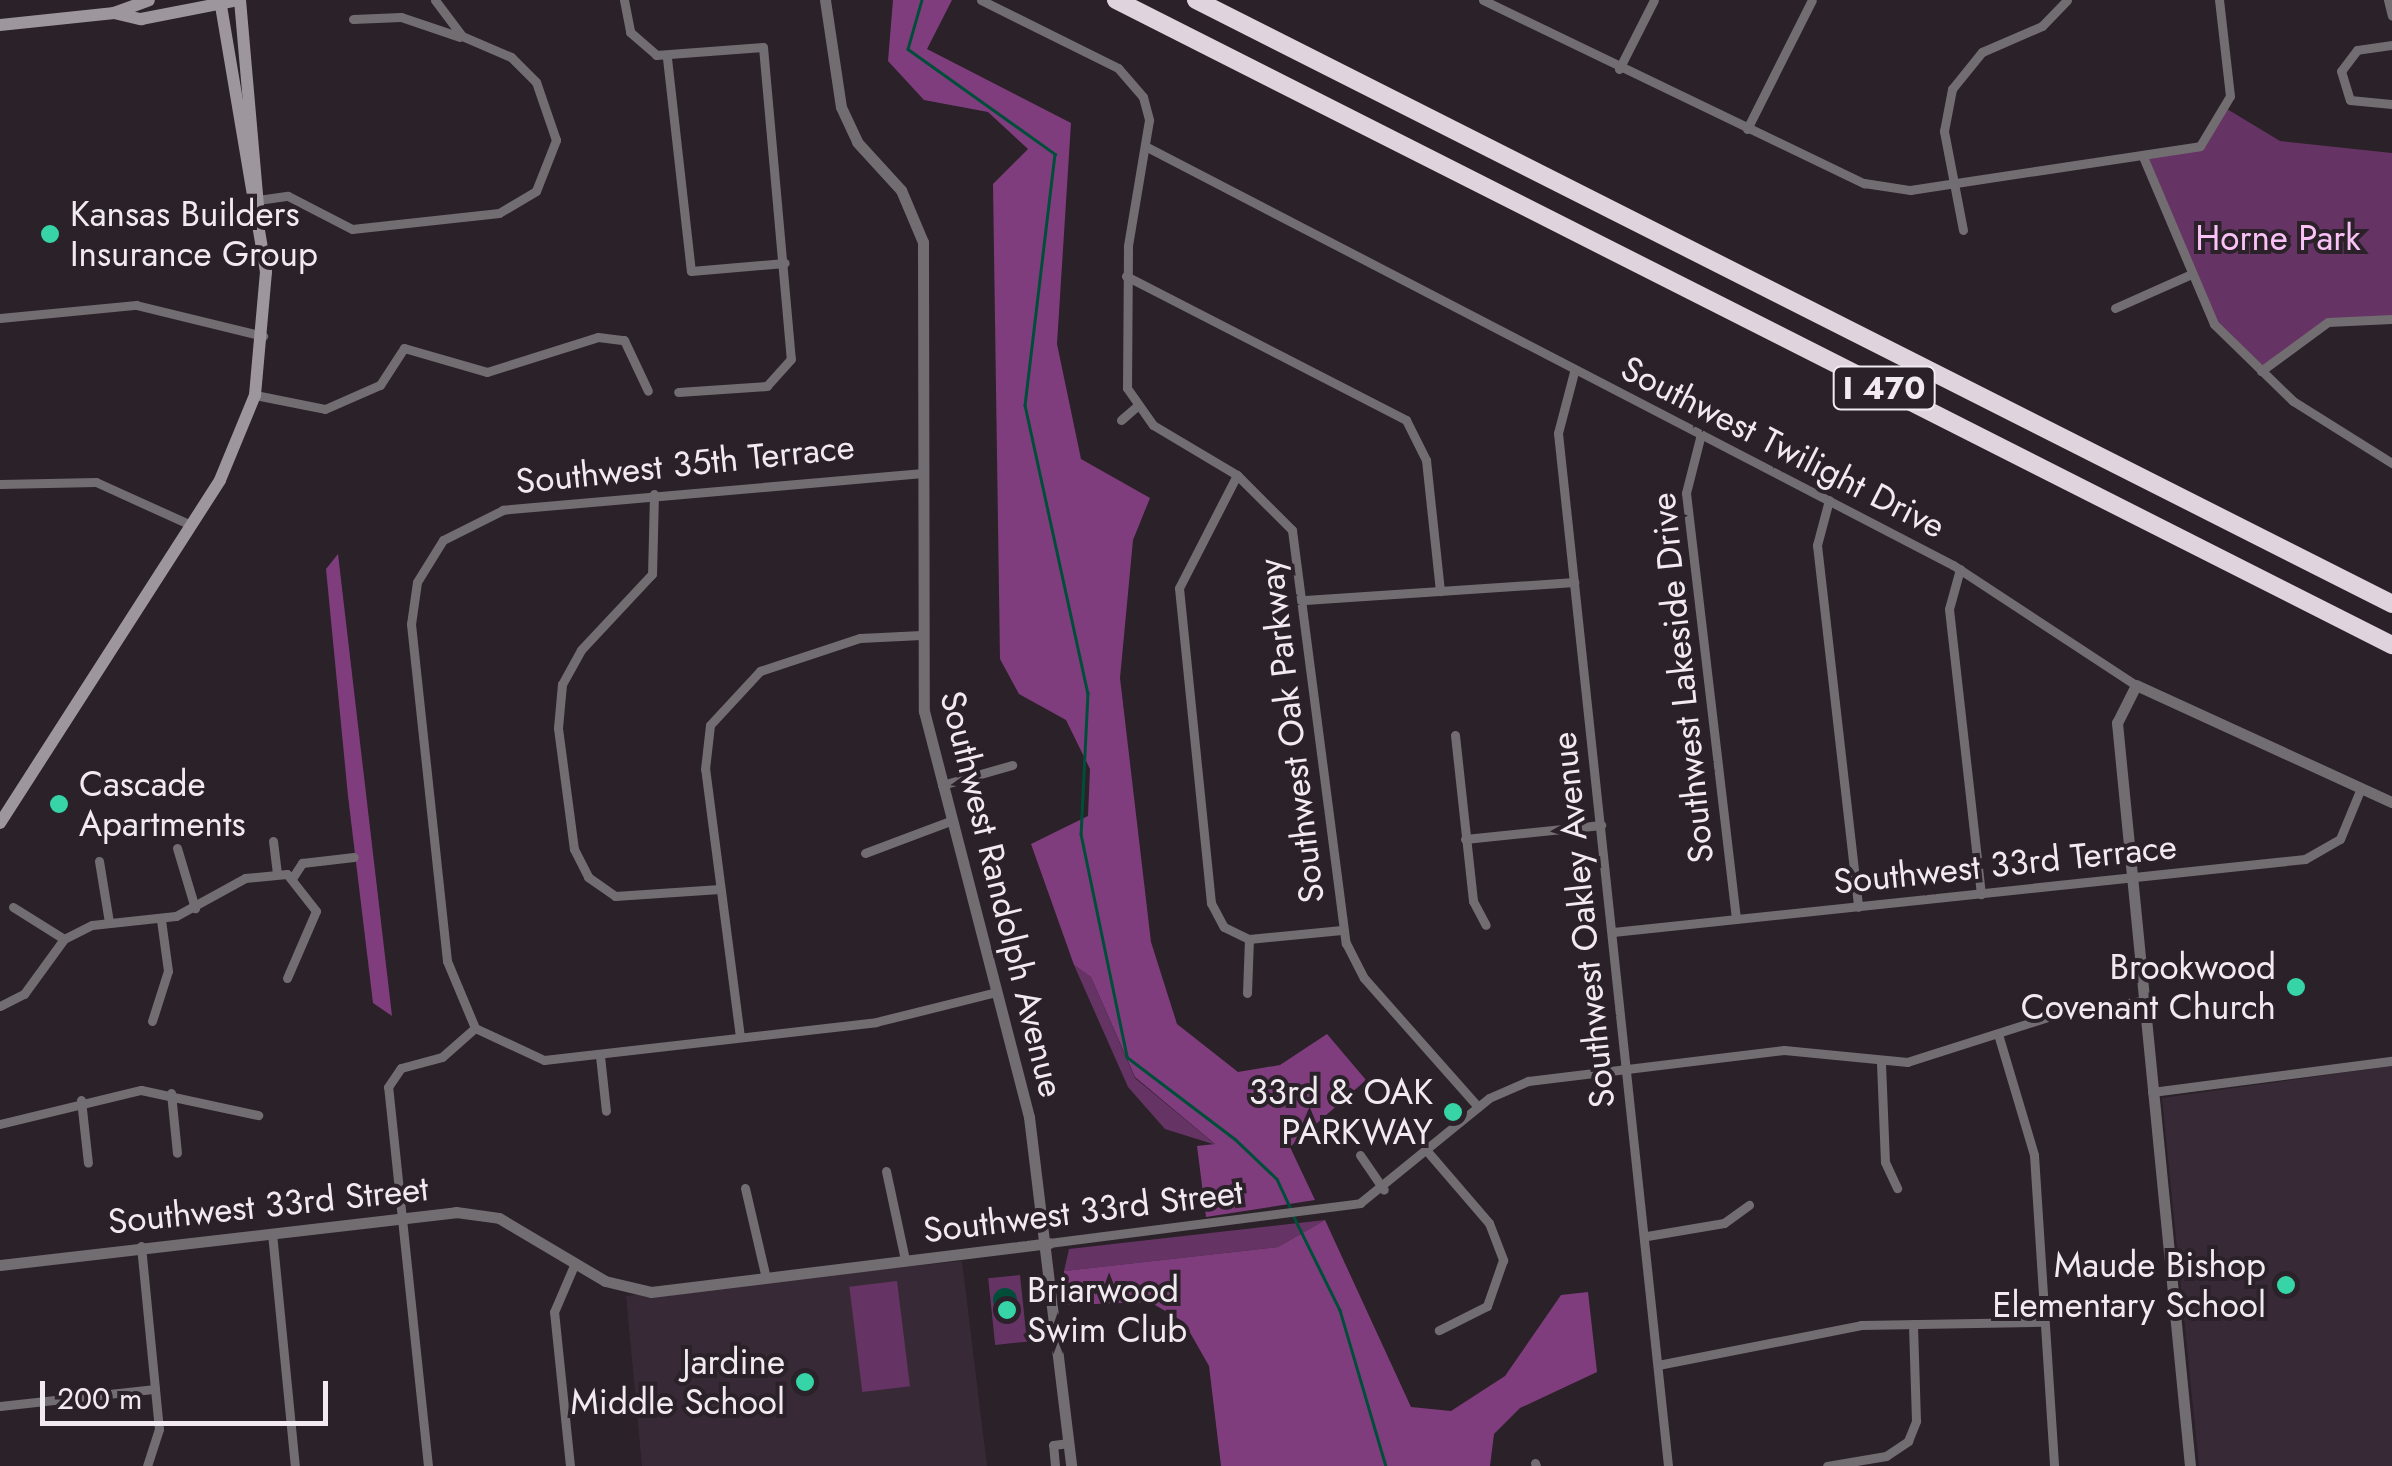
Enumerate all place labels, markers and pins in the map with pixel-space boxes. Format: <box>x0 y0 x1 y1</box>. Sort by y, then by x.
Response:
place label: Kansas Builders Insurance Group <box>70 193 318 275</box>
marker: Kansas Builders Insurance Group <box>39 223 61 245</box>
place label: Cascade Apartments <box>79 763 245 845</box>
marker: Cascade Apartments <box>48 793 70 815</box>
place label: Brookwood Covenant Church <box>2021 946 2276 1028</box>
marker: Brookwood Covenant Church <box>2285 976 2307 998</box>
place label: 33rd & OAK PARKWAY <box>1249 1071 1433 1153</box>
marker: 33rd & OAK PARKWAY <box>1442 1101 1464 1123</box>
place label: Maude Bishop Elementary School <box>1992 1244 2266 1326</box>
place label: Briarwood Swim Club <box>1027 1269 1187 1351</box>
marker: Maude Bishop Elementary School <box>2275 1274 2297 1296</box>
marker: Briarwood Swim Club <box>996 1299 1018 1321</box>
place label: Jardine Middle School <box>571 1341 785 1423</box>
marker: Jardine Middle School <box>794 1371 816 1393</box>

